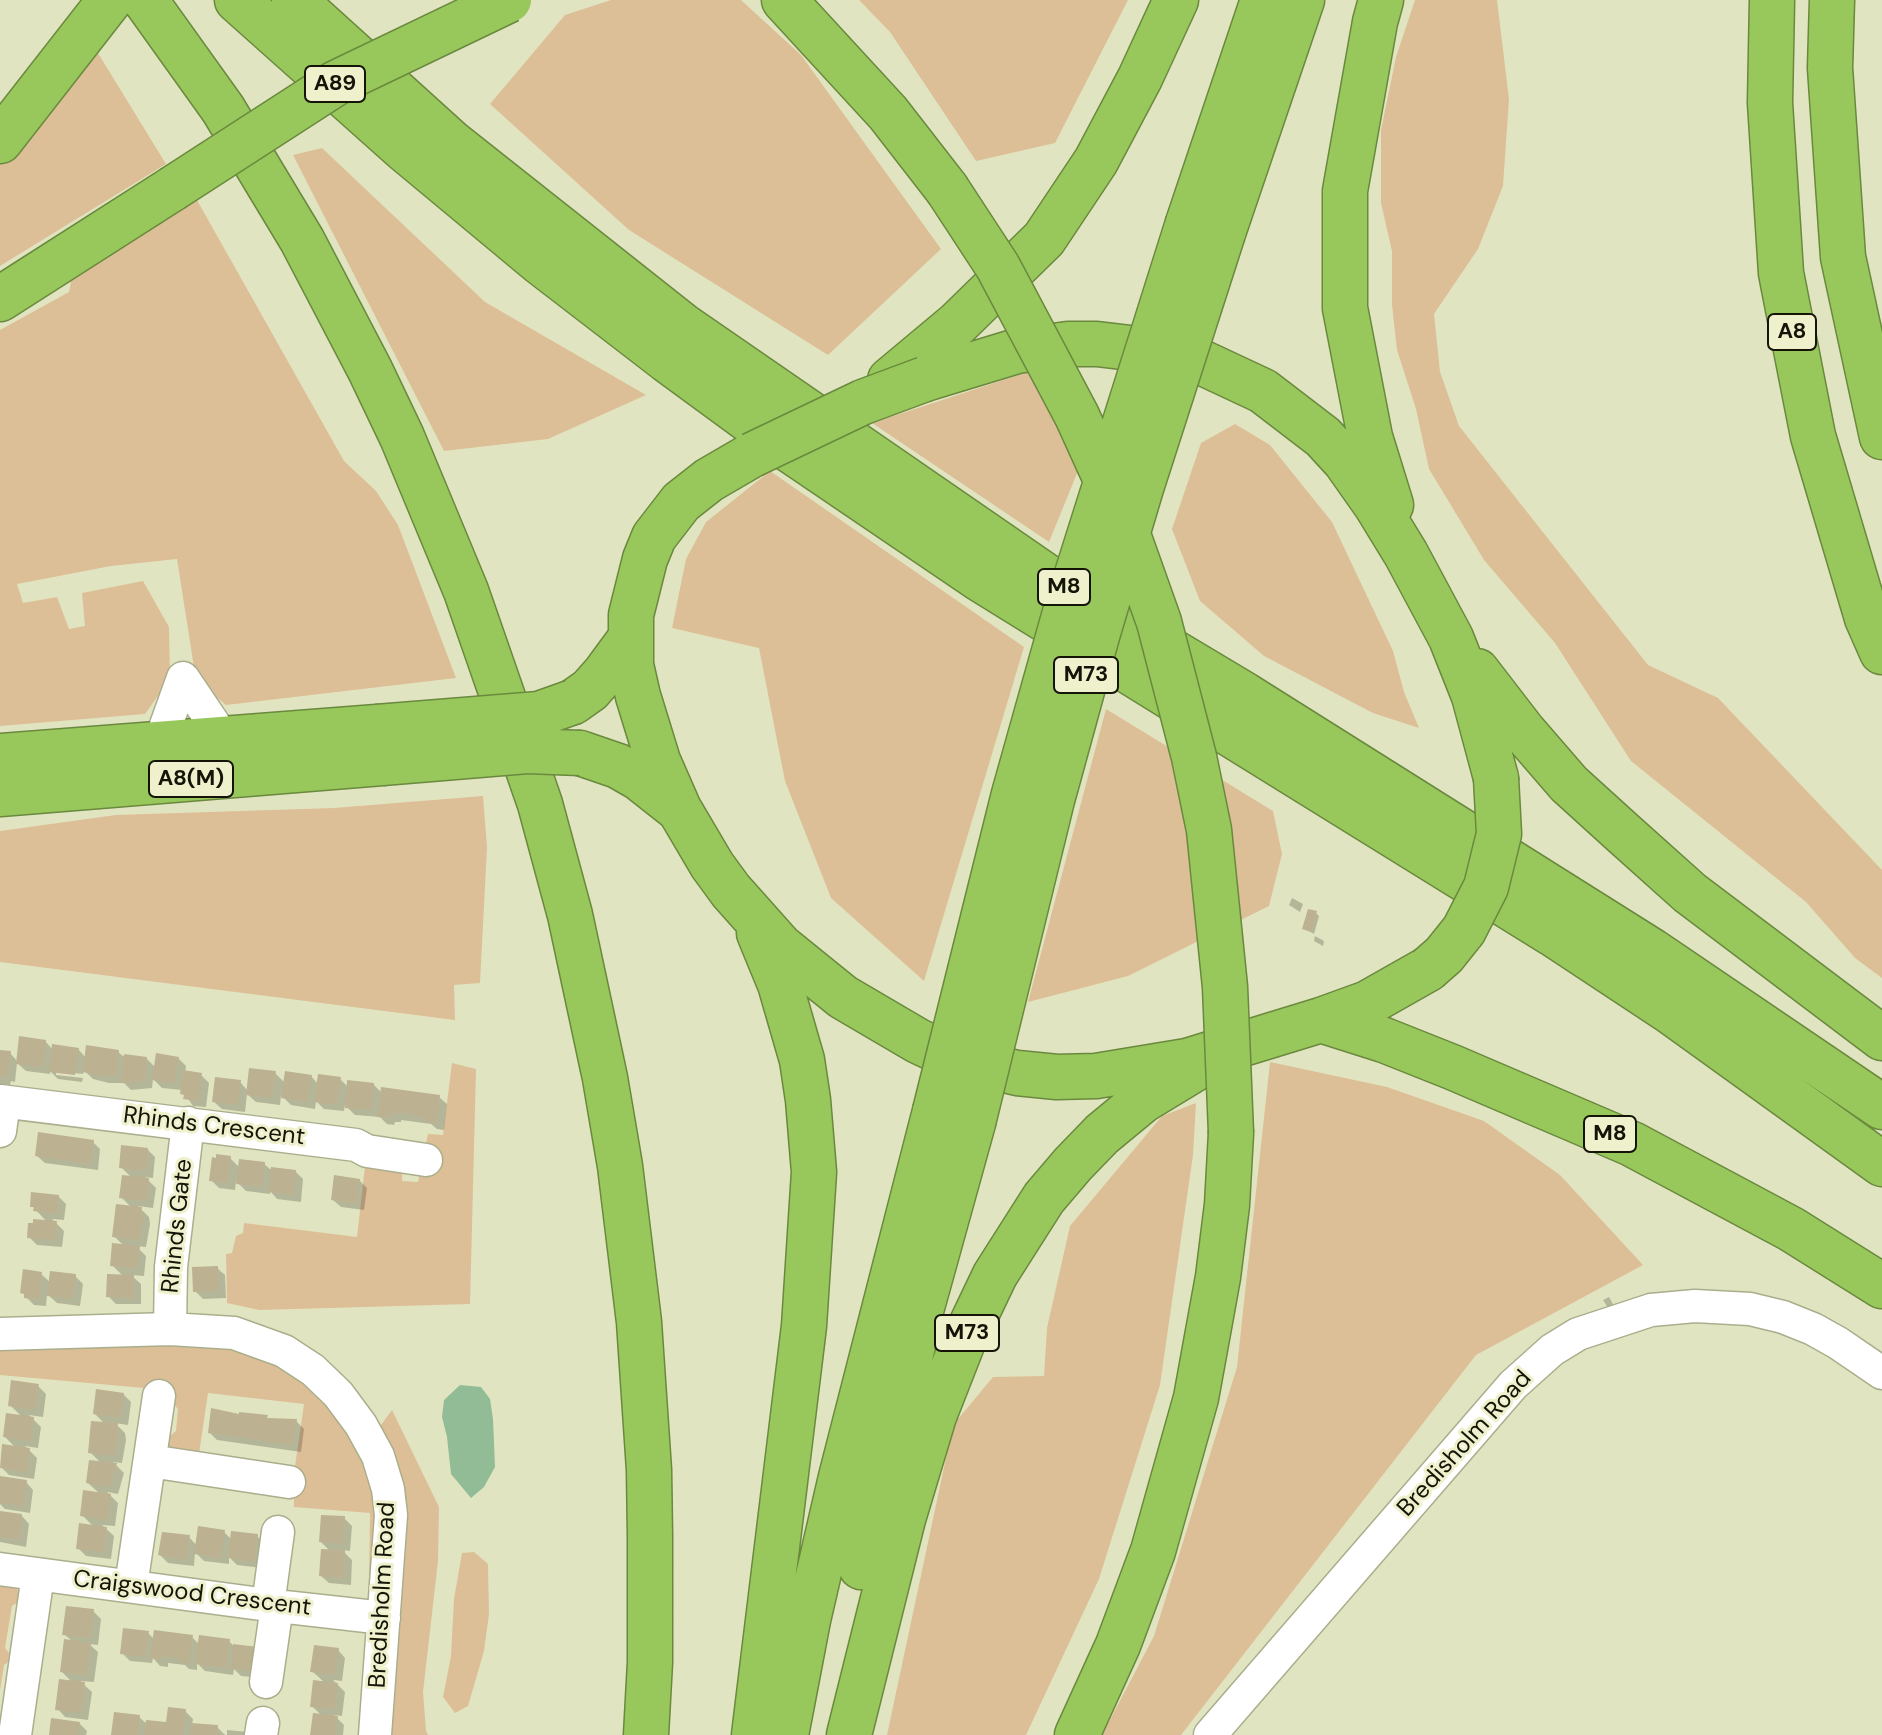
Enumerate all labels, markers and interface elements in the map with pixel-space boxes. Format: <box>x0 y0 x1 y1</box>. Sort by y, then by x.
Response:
road number: A89 <box>305 66 365 102</box>
road number: A8 <box>1768 314 1816 350</box>
road number: M8 <box>1038 569 1090 605</box>
road number: M73 <box>1054 657 1118 693</box>
road number: A8(M) <box>149 761 233 797</box>
street label: Rhinds Crescent <box>121 1102 307 1152</box>
road number: M8 <box>1584 1116 1636 1152</box>
street label: Rhinds Gate <box>157 1158 199 1294</box>
road number: M73 <box>935 1315 999 1351</box>
street label: Bredisholm Road <box>1392 1365 1538 1523</box>
street label: Bredisholm Road <box>364 1501 402 1689</box>
street label: Craigswood Crescent <box>71 1565 313 1623</box>

